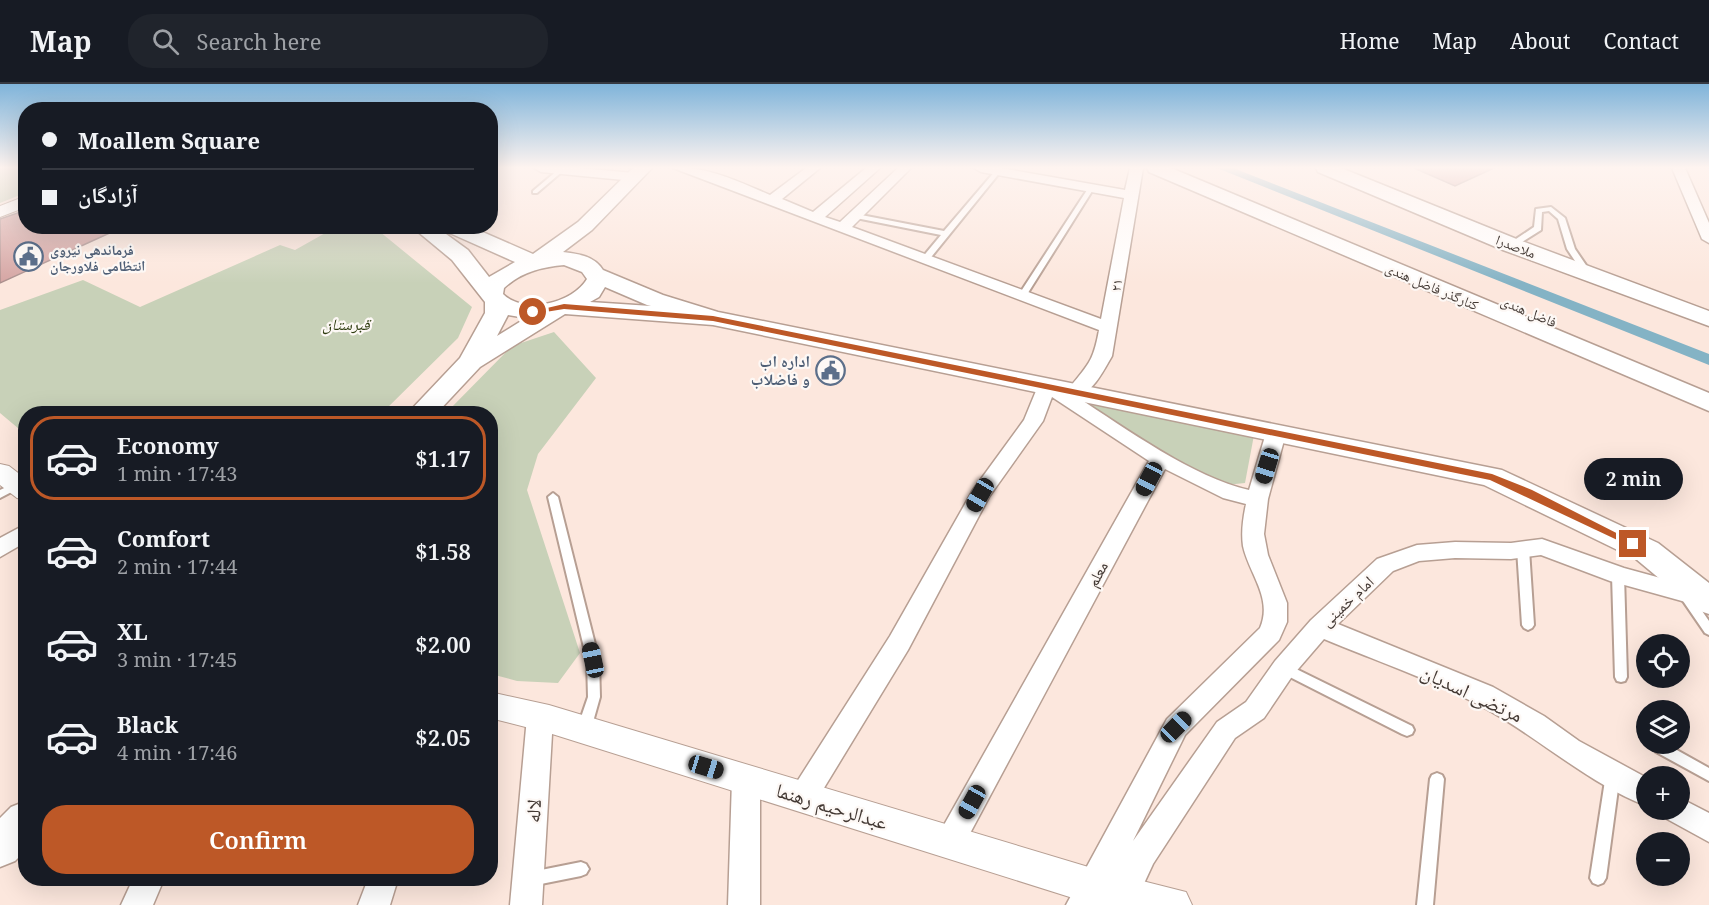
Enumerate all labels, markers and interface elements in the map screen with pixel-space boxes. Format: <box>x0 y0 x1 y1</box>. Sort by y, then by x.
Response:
search box <box>128 14 548 68</box>
text: Map <box>30 22 92 60</box>
icon: search <box>149 25 182 58</box>
text: Search here <box>197 26 321 56</box>
text: Home <box>1340 27 1400 55</box>
text: Map <box>1433 27 1477 55</box>
text: About <box>1510 27 1571 55</box>
text: Contact <box>1604 27 1679 55</box>
text: Moallem Square <box>78 125 260 155</box>
text: آزادگان <box>78 179 138 209</box>
street label: ملاصدرا <box>1493 230 1539 262</box>
place label: فرماندهی نیروی انتظامی فلاورجان <box>50 240 145 275</box>
public building icon: فرماندهی نیروی انتظامی فلاورجان <box>13 241 45 273</box>
street label: کنارگذر فاضل هندی <box>1383 258 1482 314</box>
street label: ۲۱ <box>1106 277 1126 293</box>
street label: فاضل هندی <box>1498 291 1560 331</box>
route start <box>519 298 546 325</box>
park label: قبرستان <box>322 313 372 335</box>
place label: اداره اب و فاضلاب <box>751 350 810 390</box>
public building icon: اداره اب و فاضلاب <box>815 354 847 386</box>
text: Economy <box>117 430 219 460</box>
icon: car <box>45 431 99 485</box>
text: $1.17 <box>415 443 471 473</box>
car <box>1253 446 1281 486</box>
callout: 2 min <box>1584 457 1682 499</box>
car <box>1133 459 1165 499</box>
text: 1 min · 17:43 <box>117 460 237 487</box>
text: 2 min <box>1606 465 1661 492</box>
car <box>963 475 997 515</box>
text: Comfort <box>117 523 210 553</box>
icon: car <box>45 524 99 578</box>
route end <box>1619 530 1646 557</box>
text: $1.58 <box>415 536 471 566</box>
text: 2 min · 17:44 <box>117 553 237 580</box>
street label: معلم <box>1081 557 1113 591</box>
street label: امام خمینی <box>1316 571 1378 631</box>
text: XL <box>117 616 148 646</box>
icon: car <box>45 617 99 671</box>
text: $2.00 <box>415 629 471 659</box>
map controls <box>1636 634 1690 886</box>
button: locate <box>1636 634 1690 688</box>
car <box>580 641 606 679</box>
text: 3 min · 17:45 <box>117 646 237 673</box>
street label: مرتضی اسدیان <box>1417 658 1527 728</box>
button: layers <box>1636 700 1690 754</box>
car <box>1157 708 1195 746</box>
text: Black <box>117 709 178 739</box>
icon: car <box>45 710 99 764</box>
text: $2.05 <box>415 722 471 752</box>
text: 4 min · 17:46 <box>117 739 237 766</box>
car <box>686 753 726 781</box>
button: + <box>1636 766 1690 820</box>
street label: عبدالرحیم رهنما <box>773 776 891 837</box>
car <box>955 782 989 822</box>
street label: لاله <box>519 798 547 824</box>
button: Confirm <box>42 805 474 874</box>
button: − <box>1636 832 1690 886</box>

